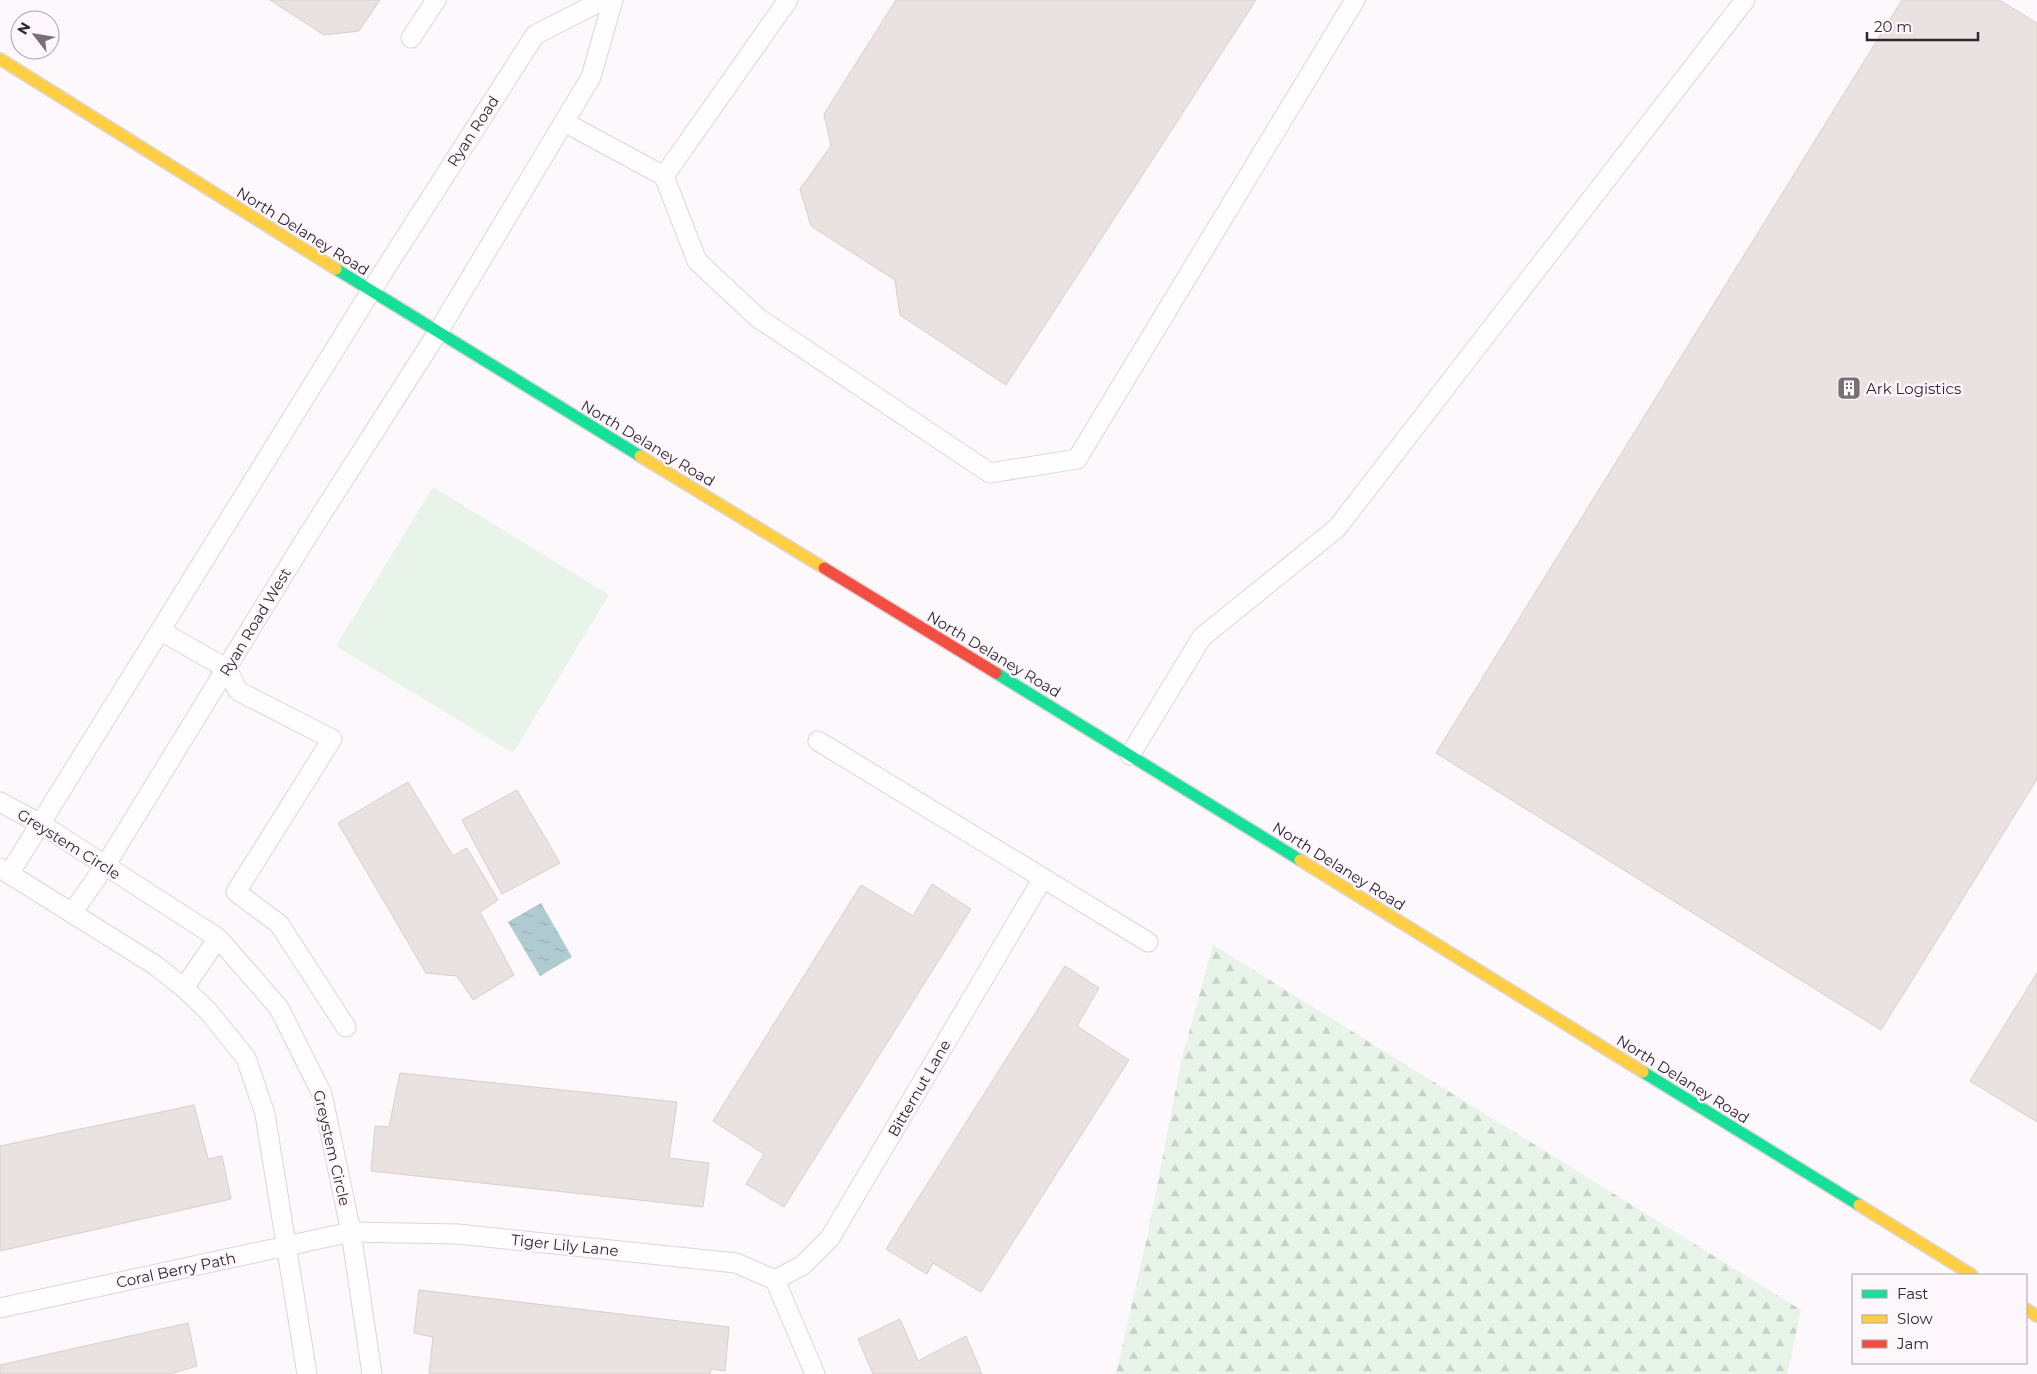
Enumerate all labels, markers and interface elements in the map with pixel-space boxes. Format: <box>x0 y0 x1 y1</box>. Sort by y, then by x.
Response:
north arrow <box>10 10 60 60</box>
scale bar <box>1867 10 1978 42</box>
text: 20 m <box>1874 17 1912 36</box>
text: N <box>13 19 34 38</box>
street label: Ryan Road <box>443 92 503 170</box>
street label: North Delaney Road <box>233 182 373 280</box>
building icon: Ark Logistics <box>1836 375 1862 401</box>
place label: Ark Logistics <box>1866 379 1961 398</box>
street label: North Delaney Road <box>578 396 718 490</box>
street label: Ryan Road West <box>215 564 295 680</box>
street label: North Delaney Road <box>924 607 1064 701</box>
street label: Greystem Circle <box>14 805 124 883</box>
street label: North Delaney Road <box>1269 817 1409 915</box>
street label: North Delaney Road <box>1613 1030 1753 1128</box>
street label: Bitternut Lane <box>884 1036 954 1140</box>
street label: Greystem Circle <box>309 1088 355 1208</box>
street label: Tiger Lily Lane <box>510 1230 620 1260</box>
street label: Coral Berry Path <box>114 1248 238 1292</box>
legend <box>1852 1274 2027 1364</box>
text: Fast <box>1897 1284 1928 1303</box>
text: Slow <box>1897 1309 1933 1328</box>
text: Jam <box>1896 1334 1929 1353</box>

